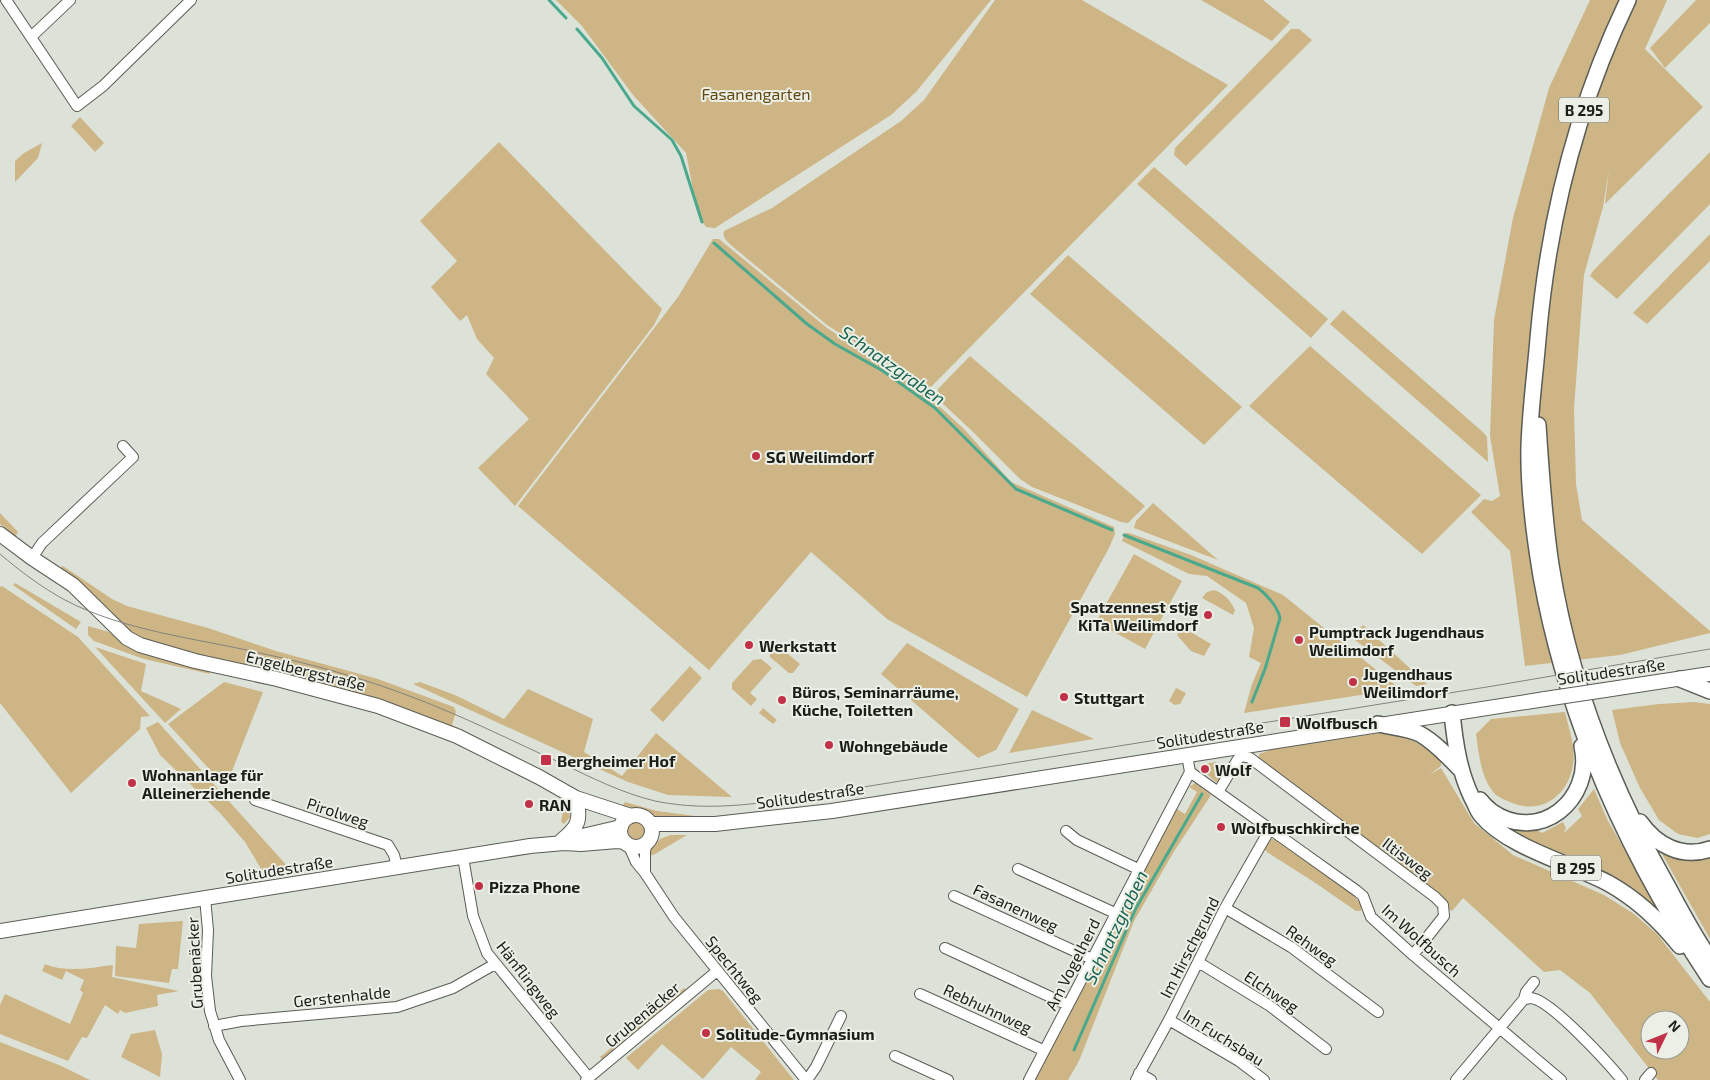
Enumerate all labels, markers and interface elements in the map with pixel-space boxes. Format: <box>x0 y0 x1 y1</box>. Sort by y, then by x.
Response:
park label: Fasanengarten <box>701 84 811 103</box>
road number: B 295 <box>1559 98 1609 122</box>
water label: Schnatzgraben <box>836 320 950 410</box>
place label: SG Weilimdorf <box>766 447 874 466</box>
marker: SG Weilimdorf <box>750 450 762 462</box>
place label: Spatzennest stjg KiTa Weilimdorf <box>1070 597 1199 634</box>
marker: Spatzennest stjg KiTa Weilimdorf <box>1202 609 1214 621</box>
place label: Pumptrack Jugendhaus Weilimdorf <box>1309 622 1484 659</box>
marker: Pumptrack Jugendhaus Weilimdorf <box>1293 634 1305 646</box>
place label: Werkstatt <box>759 636 837 655</box>
marker: Werkstatt <box>743 639 755 651</box>
street label: Engelbergstraße <box>244 646 368 694</box>
street label: Solitudestraße <box>1556 654 1666 688</box>
place label: Jugendhaus Weilimdorf <box>1363 664 1453 701</box>
marker: Jugendhaus Weilimdorf <box>1347 676 1359 688</box>
place label: Büros, Seminarräume, Küche, Toiletten <box>792 682 959 719</box>
place label: Stuttgart <box>1074 688 1145 707</box>
marker: Stuttgart <box>1058 691 1070 703</box>
marker: Büros, Seminarräume, Küche, Toiletten <box>776 694 788 706</box>
place label: Wolfbusch <box>1296 713 1378 732</box>
marker: Wolfbusch <box>1278 715 1292 729</box>
street label: Solitudestraße <box>1155 716 1265 752</box>
place label: Wohngebäude <box>839 736 948 755</box>
marker: Wohngebäude <box>823 739 835 751</box>
place label: Bergheimer Hof <box>557 751 676 770</box>
marker: Bergheimer Hof <box>539 753 553 767</box>
place label: Wolf <box>1215 760 1252 779</box>
marker: Wolf <box>1199 763 1211 775</box>
place label: Wohnanlage für Alleinerziehende <box>142 765 271 802</box>
marker: Wohnanlage für Alleinerziehende <box>126 777 138 789</box>
street label: Solitudestraße <box>755 778 865 812</box>
street label: Pirolweg <box>305 793 371 831</box>
place label: RAN <box>539 795 571 814</box>
marker: RAN <box>523 798 535 810</box>
place label: Wolfbuschkirche <box>1231 818 1359 837</box>
marker: Wolfbuschkirche <box>1215 821 1227 833</box>
street label: Iltisweg <box>1379 833 1437 883</box>
street label: Solitudestraße <box>224 851 334 887</box>
road number: B 295 <box>1551 856 1601 880</box>
water label: Schnatzgraben <box>1078 867 1152 987</box>
place label: Pizza Phone <box>489 877 580 896</box>
street label: Fasanenweg <box>970 879 1062 935</box>
marker: Pizza Phone <box>473 880 485 892</box>
street label: Im Hirschgrund <box>1155 893 1223 1001</box>
street label: Im Wolfbusch <box>1379 900 1465 980</box>
street label: Am Vogelherd <box>1041 915 1103 1013</box>
street label: Grubenäcker <box>182 916 206 1009</box>
street label: Rehweg <box>1283 920 1341 970</box>
street label: Spechtweg <box>702 932 768 1006</box>
street label: Hänflingweg <box>493 937 565 1021</box>
street label: Elchweg <box>1241 966 1303 1016</box>
street label: Grubenäcker <box>601 977 684 1051</box>
street label: Rebhuhnweg <box>941 979 1035 1037</box>
street label: Gerstenhalde <box>292 981 392 1011</box>
street label: Im Fuchsbau <box>1180 1005 1268 1069</box>
north arrow <box>1640 1010 1690 1060</box>
text: N <box>1665 1016 1685 1035</box>
place label: Solitude-Gymnasium <box>716 1024 874 1044</box>
marker: Solitude-Gymnasium <box>700 1027 712 1039</box>

